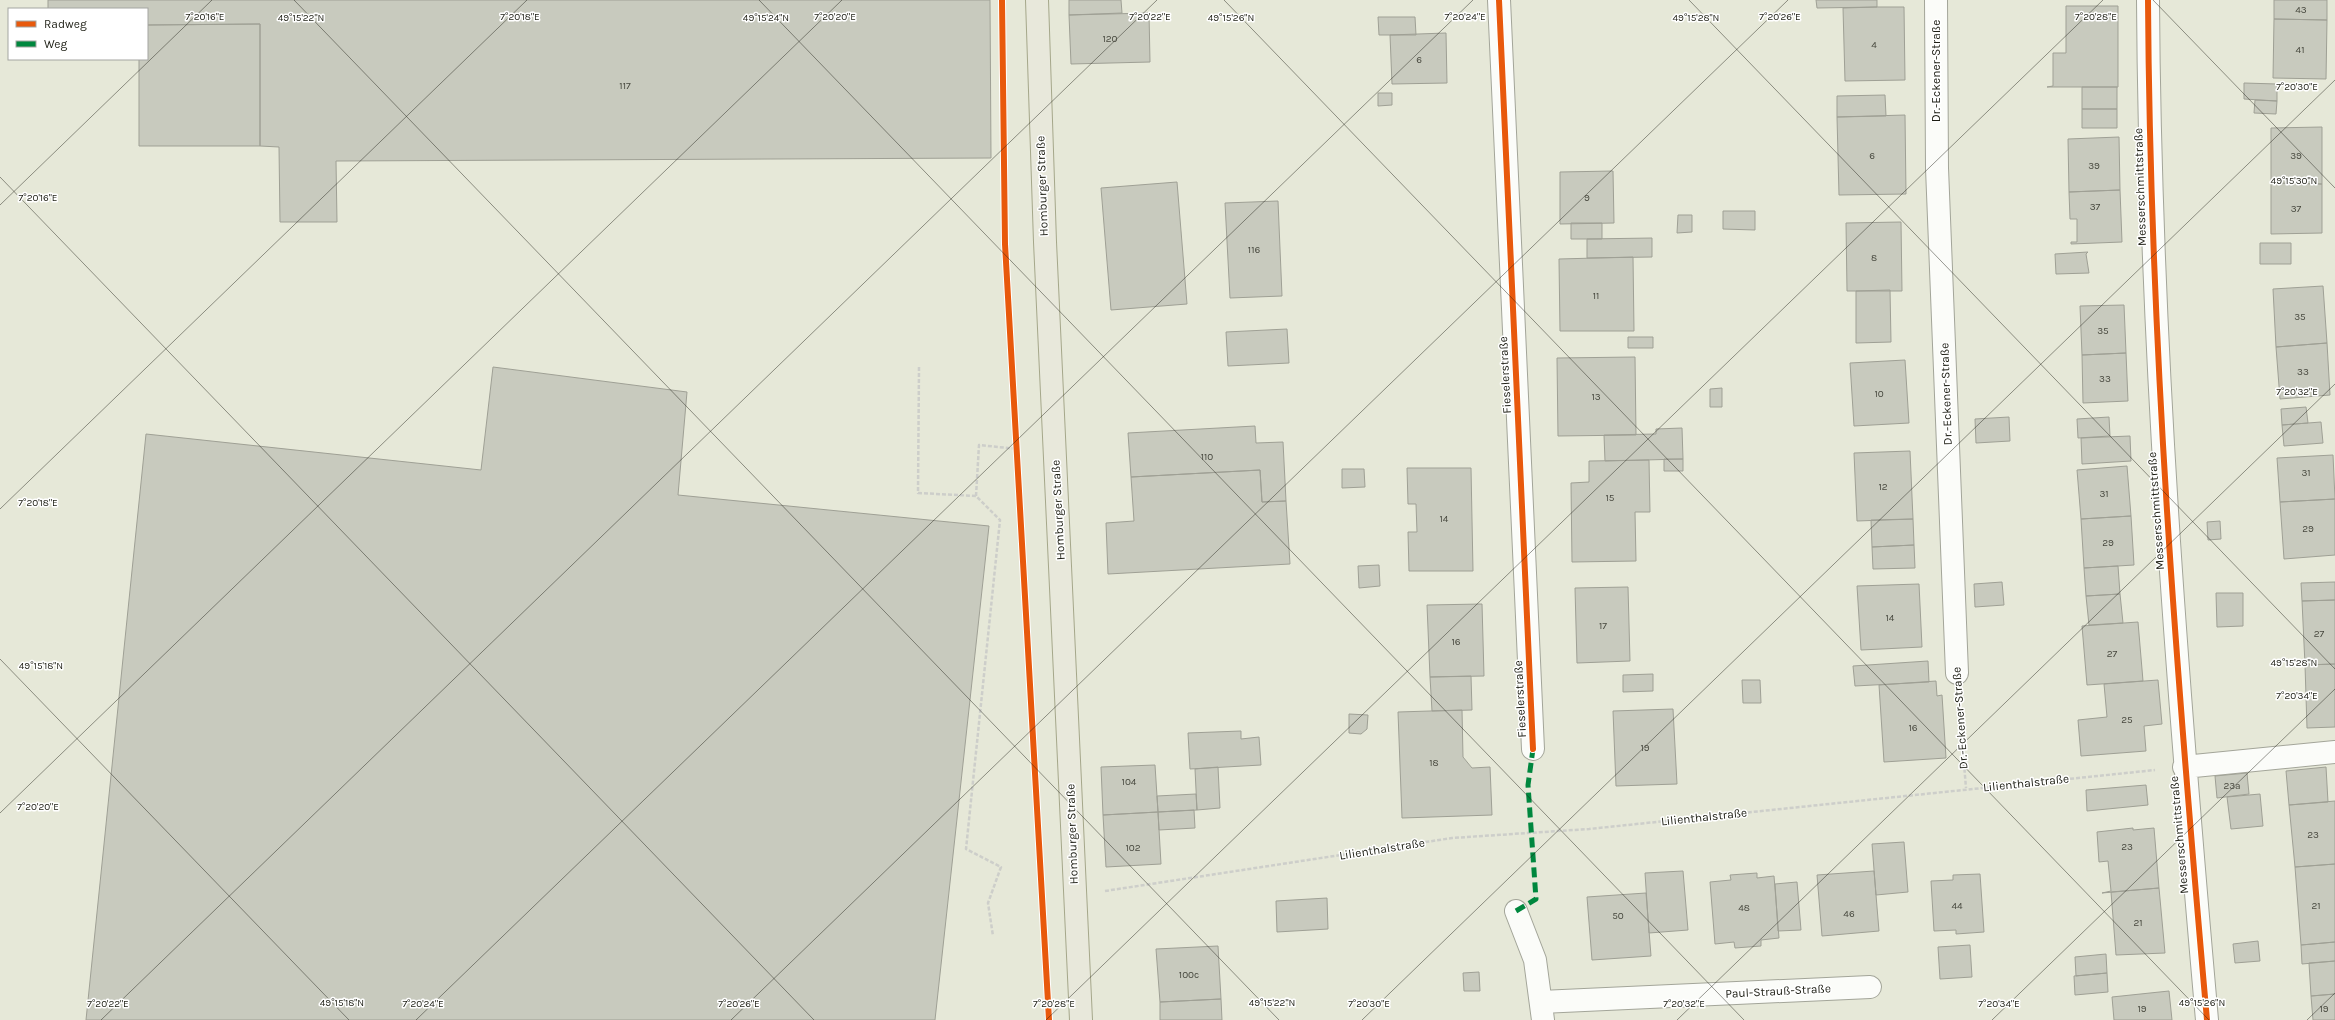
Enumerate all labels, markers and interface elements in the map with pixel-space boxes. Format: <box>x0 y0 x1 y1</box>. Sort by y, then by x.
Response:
house number: 43 <box>2295 4 2307 16</box>
legend <box>8 8 148 60</box>
text: 7°20'16"E <box>186 11 224 23</box>
text: 7°20'18"E <box>500 11 540 23</box>
text: 7°20'20"E <box>814 11 856 23</box>
text: 7°20'22"E <box>1129 11 1171 23</box>
text: 7°20'24"E <box>1444 11 1486 23</box>
text: 7°20'26"E <box>1759 11 1801 23</box>
text: 7°20'28"E <box>2075 11 2117 23</box>
text: 49°15'22"N <box>278 12 324 24</box>
text: 49°15'24"N <box>743 12 789 24</box>
text: 49°15'26"N <box>1208 12 1254 24</box>
text: 49°15'28"N <box>1673 12 1719 24</box>
text: Radweg <box>44 17 87 31</box>
street label: Dr.-Eckener-Straße <box>1929 20 1943 122</box>
house number: 120 <box>1102 33 1118 45</box>
text: Weg <box>44 37 68 51</box>
house number: 4 <box>1871 39 1877 51</box>
house number: 41 <box>2296 44 2304 56</box>
house number: 6 <box>1416 54 1422 66</box>
house number: 117 <box>619 80 631 92</box>
text: 7°20'30"E <box>2276 81 2318 93</box>
street label: Messerschmittstraße <box>2131 128 2149 246</box>
street label: Homburger Straße <box>1033 135 1051 237</box>
house number: 6 <box>1869 150 1875 162</box>
house number: 39 <box>2290 150 2302 162</box>
house number: 39 <box>2088 160 2100 172</box>
text: 49°15'30"N <box>2271 175 2317 187</box>
text: 7°20'16"E <box>19 192 57 204</box>
house number: 9 <box>1584 192 1590 204</box>
house number: 37 <box>2090 201 2101 213</box>
house number: 37 <box>2291 203 2302 215</box>
house number: 116 <box>1248 244 1260 256</box>
house number: 8 <box>1871 252 1877 264</box>
house number: 11 <box>1593 290 1599 302</box>
house number: 35 <box>2294 311 2306 323</box>
house number: 35 <box>2097 325 2109 337</box>
street label: Fieselerstraße <box>1496 336 1514 414</box>
street label: Dr.-Eckener-Straße <box>1937 342 1955 446</box>
house number: 33 <box>2297 366 2309 378</box>
house number: 33 <box>2099 373 2111 385</box>
text: 7°20'32"E <box>2276 386 2318 398</box>
house number: 10 <box>1874 388 1884 400</box>
house number: 13 <box>1591 391 1601 403</box>
house number: 110 <box>1201 451 1213 463</box>
street label: Messerschmittstraße <box>2145 452 2167 570</box>
street label: Homburger Straße <box>1048 459 1068 561</box>
house number: 31 <box>2301 467 2311 479</box>
house number: 12 <box>1878 481 1888 493</box>
house number: 31 <box>2099 488 2109 500</box>
house number: 15 <box>1606 492 1615 504</box>
text: 7°20'18"E <box>18 497 58 509</box>
house number: 14 <box>1440 513 1449 525</box>
house number: 29 <box>2302 523 2314 535</box>
house number: 29 <box>2102 537 2114 549</box>
house number: 14 <box>1886 612 1895 624</box>
house number: 17 <box>1599 620 1607 632</box>
house number: 27 <box>2314 628 2325 640</box>
house number: 16 <box>1451 636 1461 648</box>
house number: 27 <box>2107 648 2118 660</box>
text: 49°15'28"N <box>2271 657 2317 669</box>
text: 49°15'18"N <box>19 660 63 672</box>
street label: Fieselerstraße <box>1511 660 1529 738</box>
street label: Dr.-Eckener-Straße <box>1949 666 1971 770</box>
text: 7°20'34"E <box>2276 690 2318 702</box>
house number: 25 <box>2121 714 2133 726</box>
house number: 16 <box>1908 722 1918 734</box>
house number: 19 <box>1640 742 1650 754</box>
house number: 18 <box>1429 757 1439 769</box>
street label: Lilienthalstraße <box>1982 772 2070 794</box>
street label: Messerschmittstraße <box>2167 775 2191 895</box>
house number: 104 <box>1122 776 1137 788</box>
house number: 23a <box>2223 780 2241 792</box>
street label: Homburger Straße <box>1063 783 1081 885</box>
text: 7°20'20"E <box>17 801 59 813</box>
street label: Lilienthalstraße <box>1660 806 1748 828</box>
house number: 23 <box>2307 829 2319 841</box>
street label: Lilienthalstraße <box>1338 835 1426 863</box>
house number: 23 <box>2121 841 2133 853</box>
house number: 102 <box>1125 842 1141 854</box>
house number: 44 <box>1951 900 1963 912</box>
house number: 21 <box>2311 900 2321 912</box>
house number: 48 <box>1738 902 1750 914</box>
house number: 46 <box>1843 908 1855 920</box>
house number: 50 <box>1612 910 1624 922</box>
house number: 21 <box>2133 917 2143 929</box>
house number: 100c <box>1179 969 1199 981</box>
street label: Paul-Strauß-Straße <box>1725 981 1831 1001</box>
text: 49°15'18"N <box>320 997 364 1009</box>
text: 49°15'22"N <box>1249 997 1295 1009</box>
text: 49°15'26"N <box>2179 997 2225 1009</box>
text: 7°20'22"E <box>87 998 129 1010</box>
text: 7°20'24"E <box>402 998 444 1010</box>
text: 7°20'26"E <box>718 998 760 1010</box>
text: 7°20'28"E <box>1033 998 1075 1010</box>
text: 7°20'30"E <box>1348 998 1390 1010</box>
text: 7°20'32"E <box>1663 998 1705 1010</box>
text: 7°20'34"E <box>1978 998 2020 1010</box>
house number: 19 <box>2137 1003 2147 1015</box>
house number: 19 <box>2319 1003 2329 1015</box>

